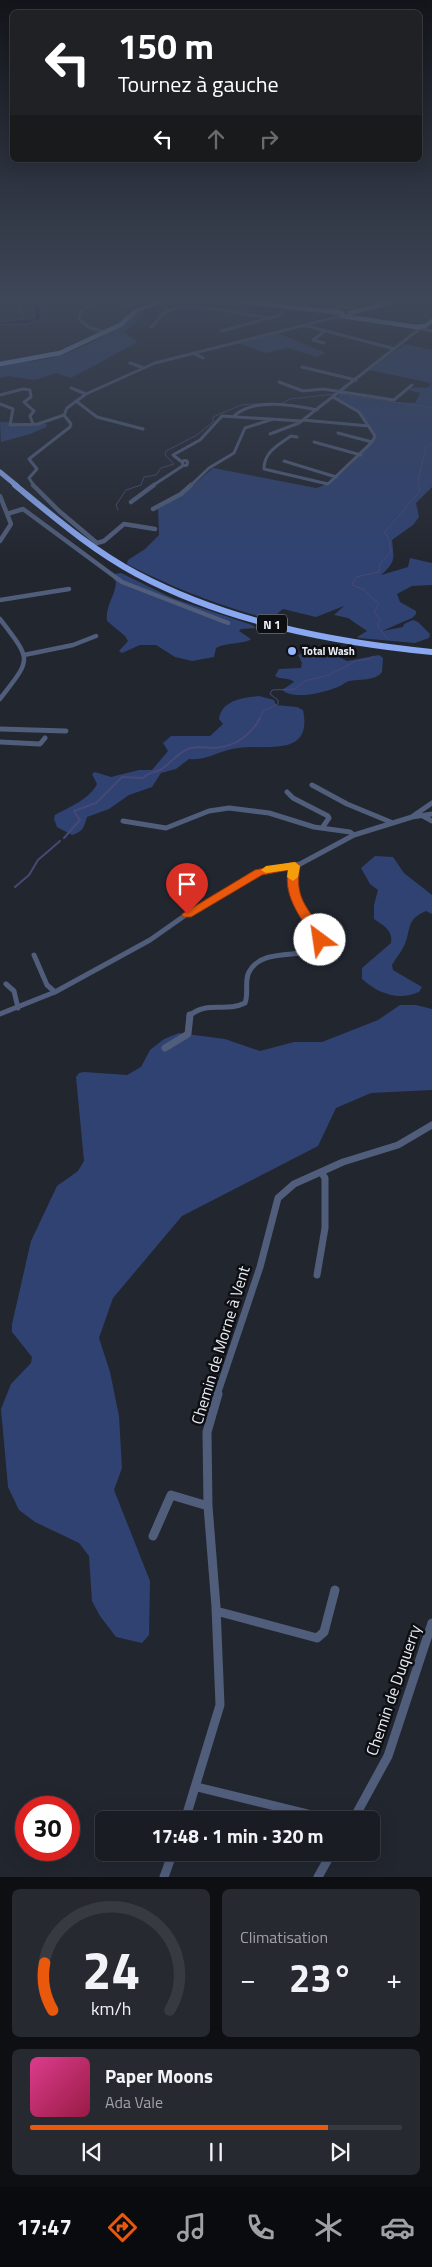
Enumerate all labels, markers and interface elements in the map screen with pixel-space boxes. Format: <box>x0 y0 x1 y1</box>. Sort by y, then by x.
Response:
text: 150 m <box>118 19 214 73</box>
icon: left <box>35 30 100 95</box>
text: Tournez à gauche <box>118 67 279 101</box>
icon: left <box>149 125 177 153</box>
icon: ahead <box>202 125 230 153</box>
icon: right <box>255 125 283 153</box>
road number: N 1 <box>257 614 287 634</box>
place label: Total Wash <box>302 643 355 659</box>
marker: Total Wash <box>286 645 298 657</box>
pin <box>166 863 208 914</box>
icon: arrive <box>173 870 201 898</box>
position arrow <box>293 913 345 965</box>
street label: Chemin de Morne à Vent <box>184 1262 256 1427</box>
street label: Chemin de Duquerry <box>359 1621 427 1759</box>
speed limit sign: 30 <box>15 1796 80 1861</box>
text: 17:48 · 1 min · 320 m <box>151 1821 324 1850</box>
text: Climatisation <box>240 1925 328 1949</box>
text: 24 <box>82 1930 140 2009</box>
text: 23° <box>289 1949 353 2007</box>
text: − <box>240 1957 256 2000</box>
text: + <box>386 1957 402 2000</box>
text: km/h <box>91 1995 131 2022</box>
text: Paper Moons <box>105 2061 213 2090</box>
text: Ada Vale <box>105 2090 163 2114</box>
icon: previous <box>78 2138 106 2166</box>
icon: pause <box>202 2138 230 2166</box>
icon: next <box>326 2138 354 2166</box>
text: 17:47 <box>17 2210 72 2244</box>
icon: directions <box>105 2210 140 2245</box>
icon: music <box>174 2210 209 2245</box>
icon: phone <box>243 2210 278 2245</box>
icon: climate <box>311 2210 346 2245</box>
icon: car <box>380 2210 415 2245</box>

